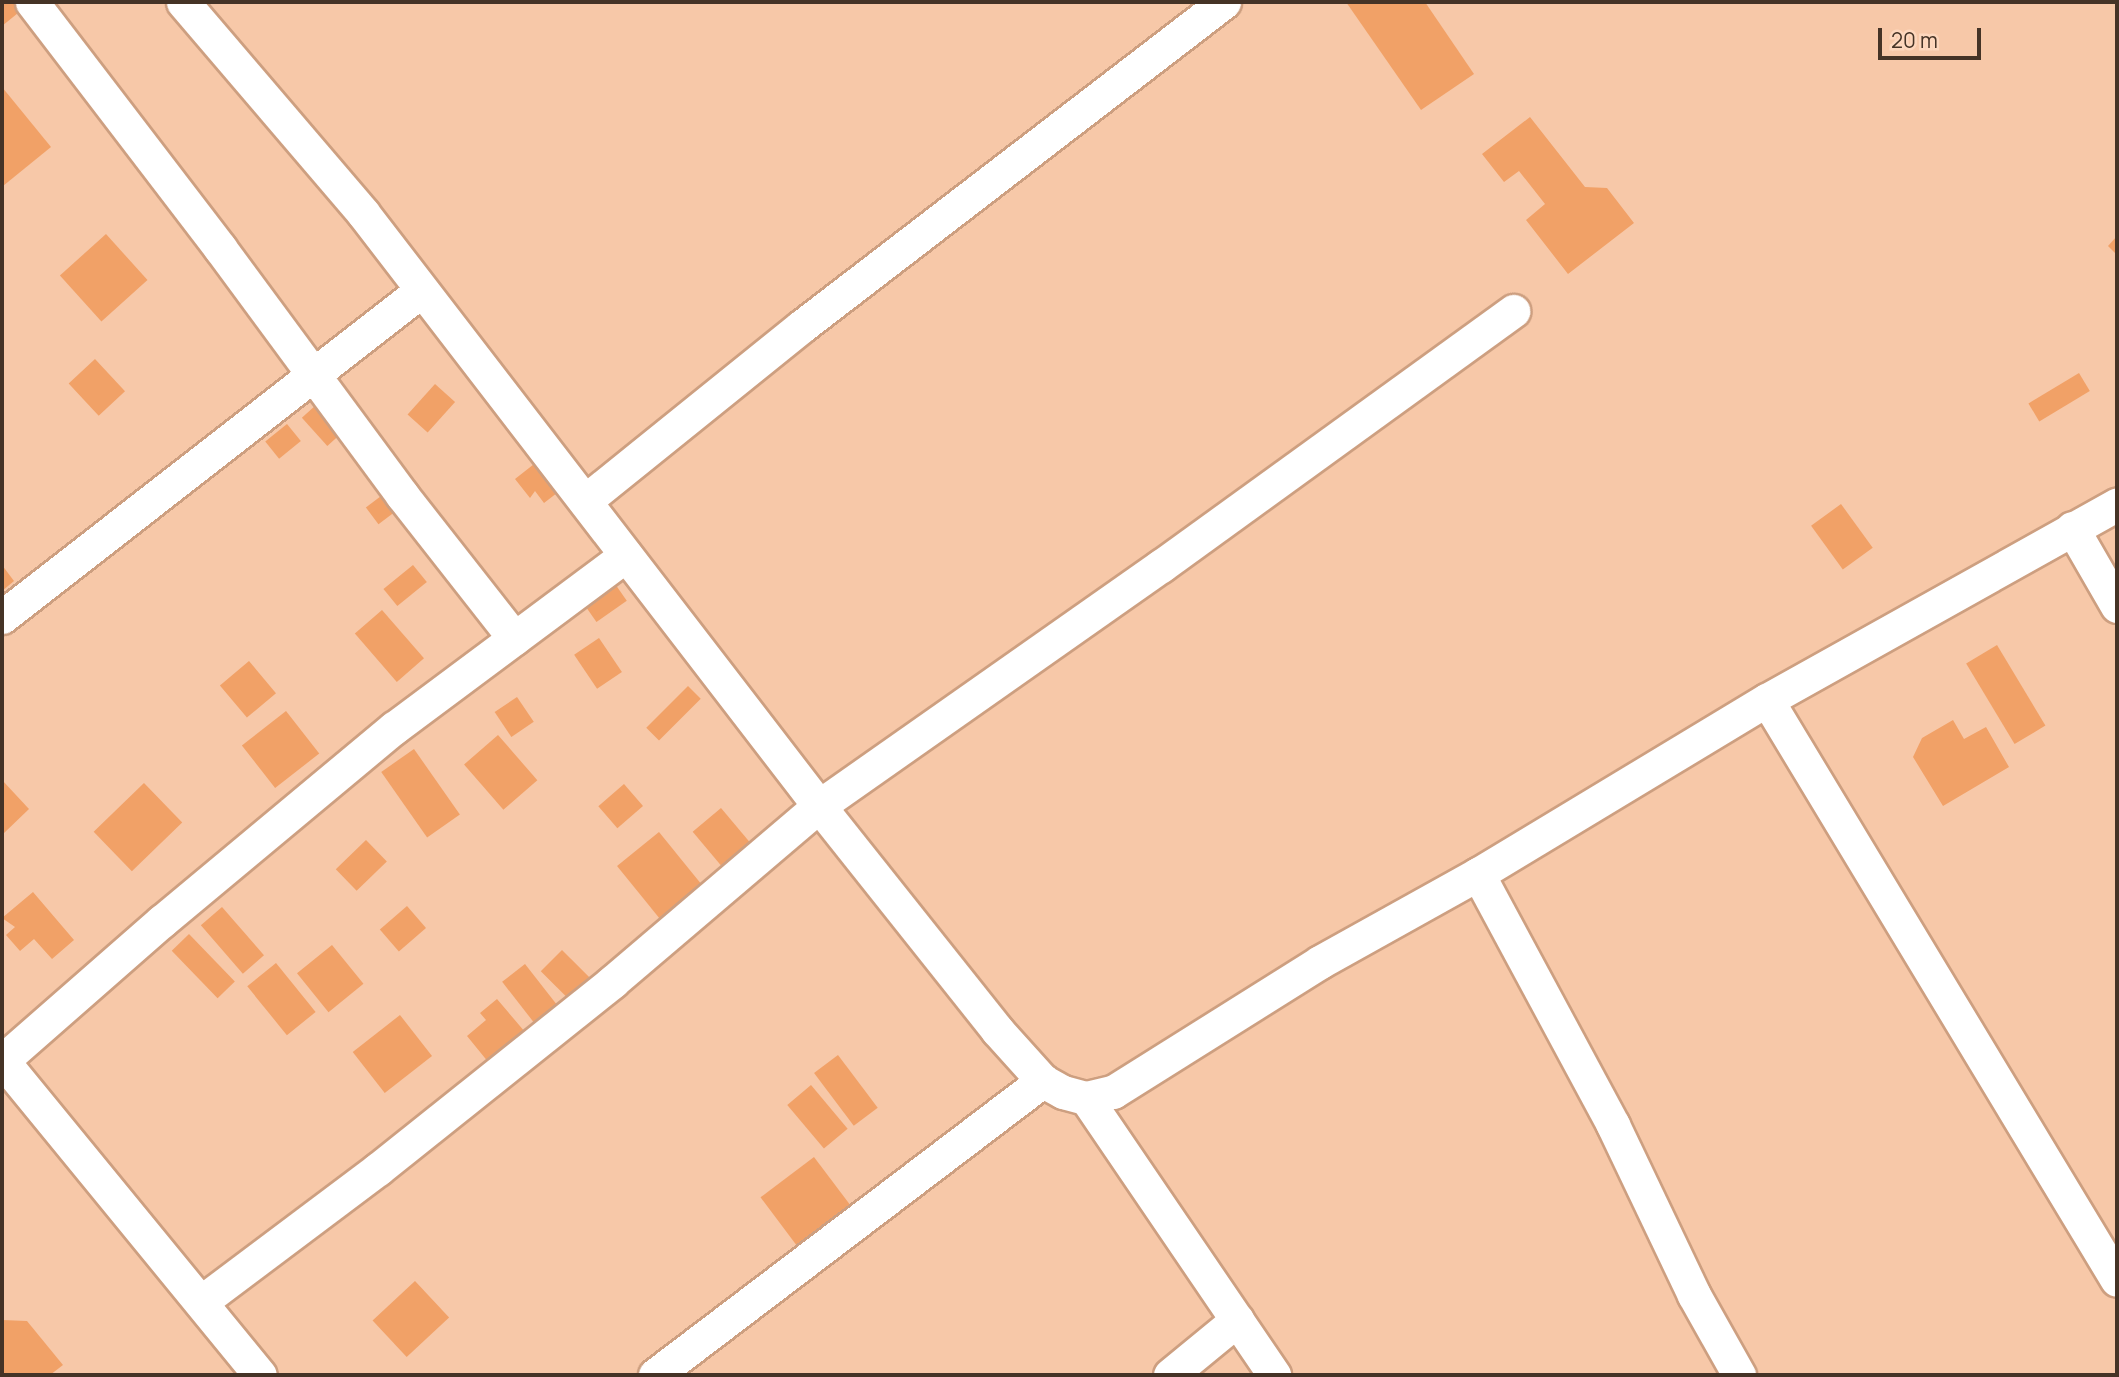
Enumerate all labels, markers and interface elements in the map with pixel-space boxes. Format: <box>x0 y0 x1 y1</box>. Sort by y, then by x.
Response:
scale bar <box>1881 14 1984 58</box>
text: 20 m <box>1891 26 1938 54</box>

